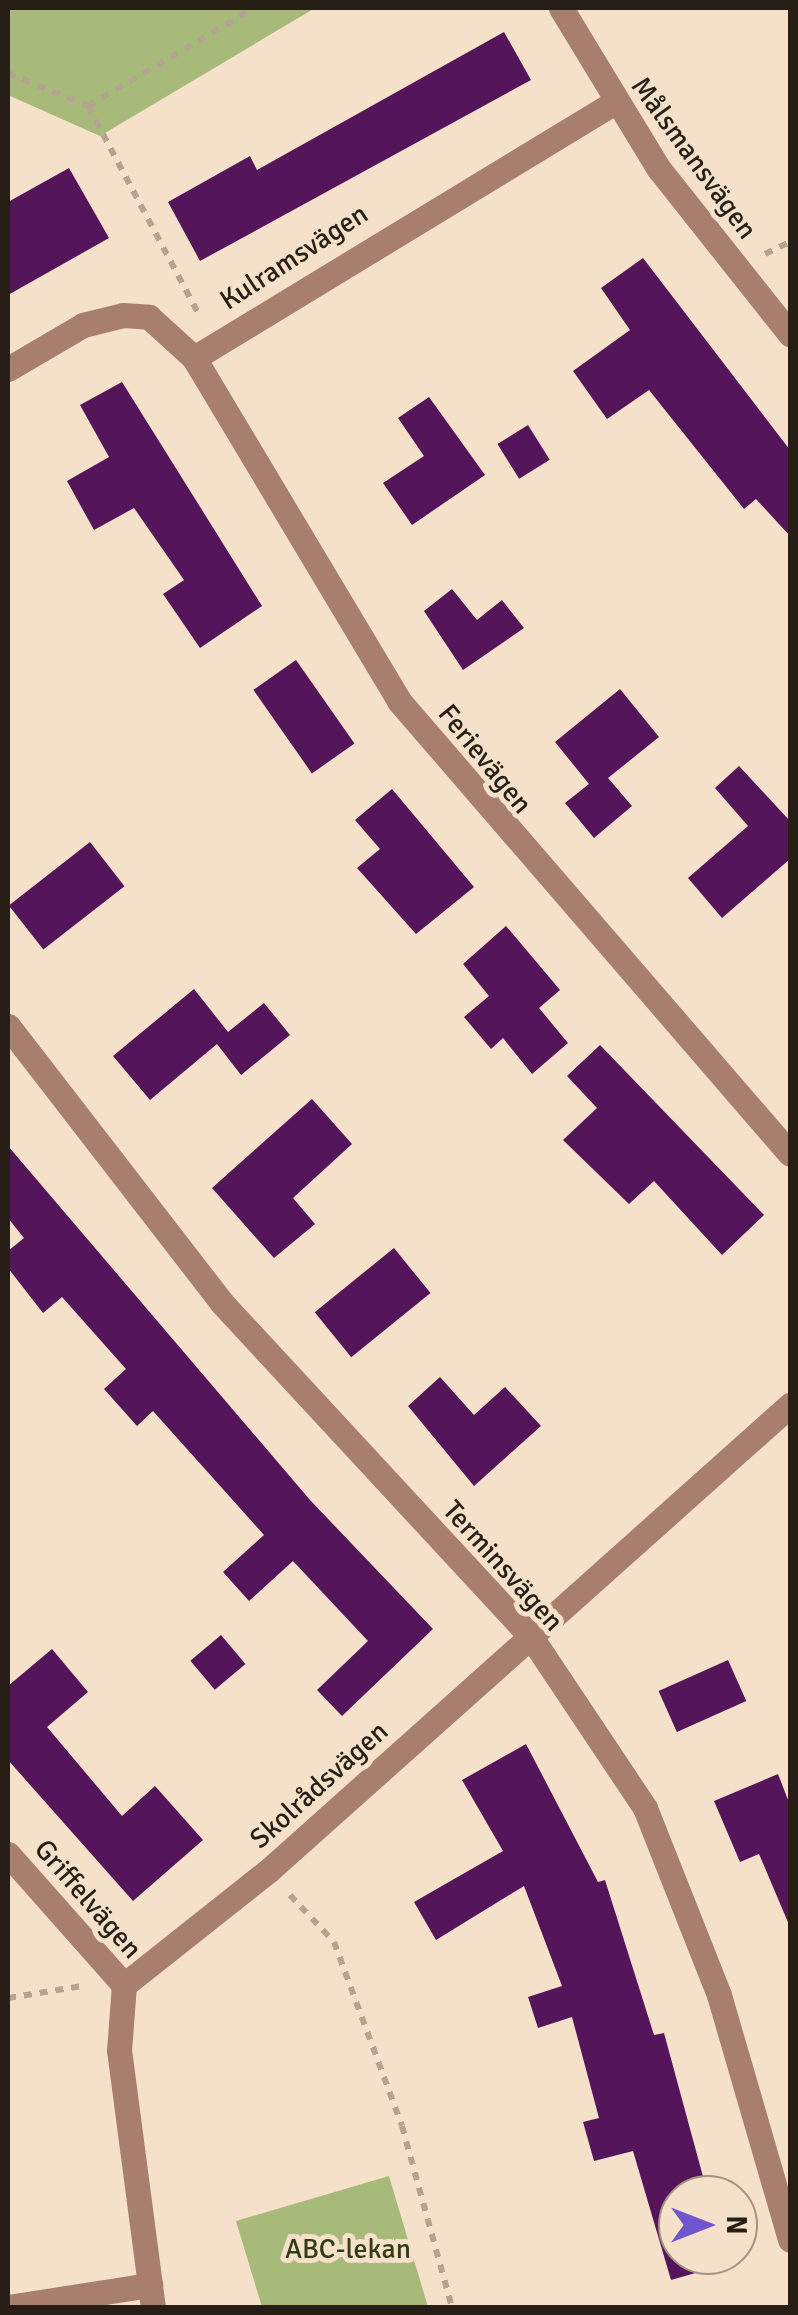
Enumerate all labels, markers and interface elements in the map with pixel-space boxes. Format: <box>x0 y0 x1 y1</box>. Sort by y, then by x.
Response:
street label: Målsmansvägen <box>624 70 764 246</box>
street label: Kulramsvägen <box>214 197 374 317</box>
street label: Ferievägen <box>431 698 539 820</box>
street label: Terminsvägen <box>436 1494 570 1638</box>
street label: Skolrådsvägen <box>243 1714 395 1856</box>
street label: Griffelvägen <box>27 1833 149 1965</box>
north arrow <box>658 2175 758 2275</box>
text: N <box>719 2215 753 2235</box>
park label: ABC-lekan <box>285 2232 411 2266</box>

